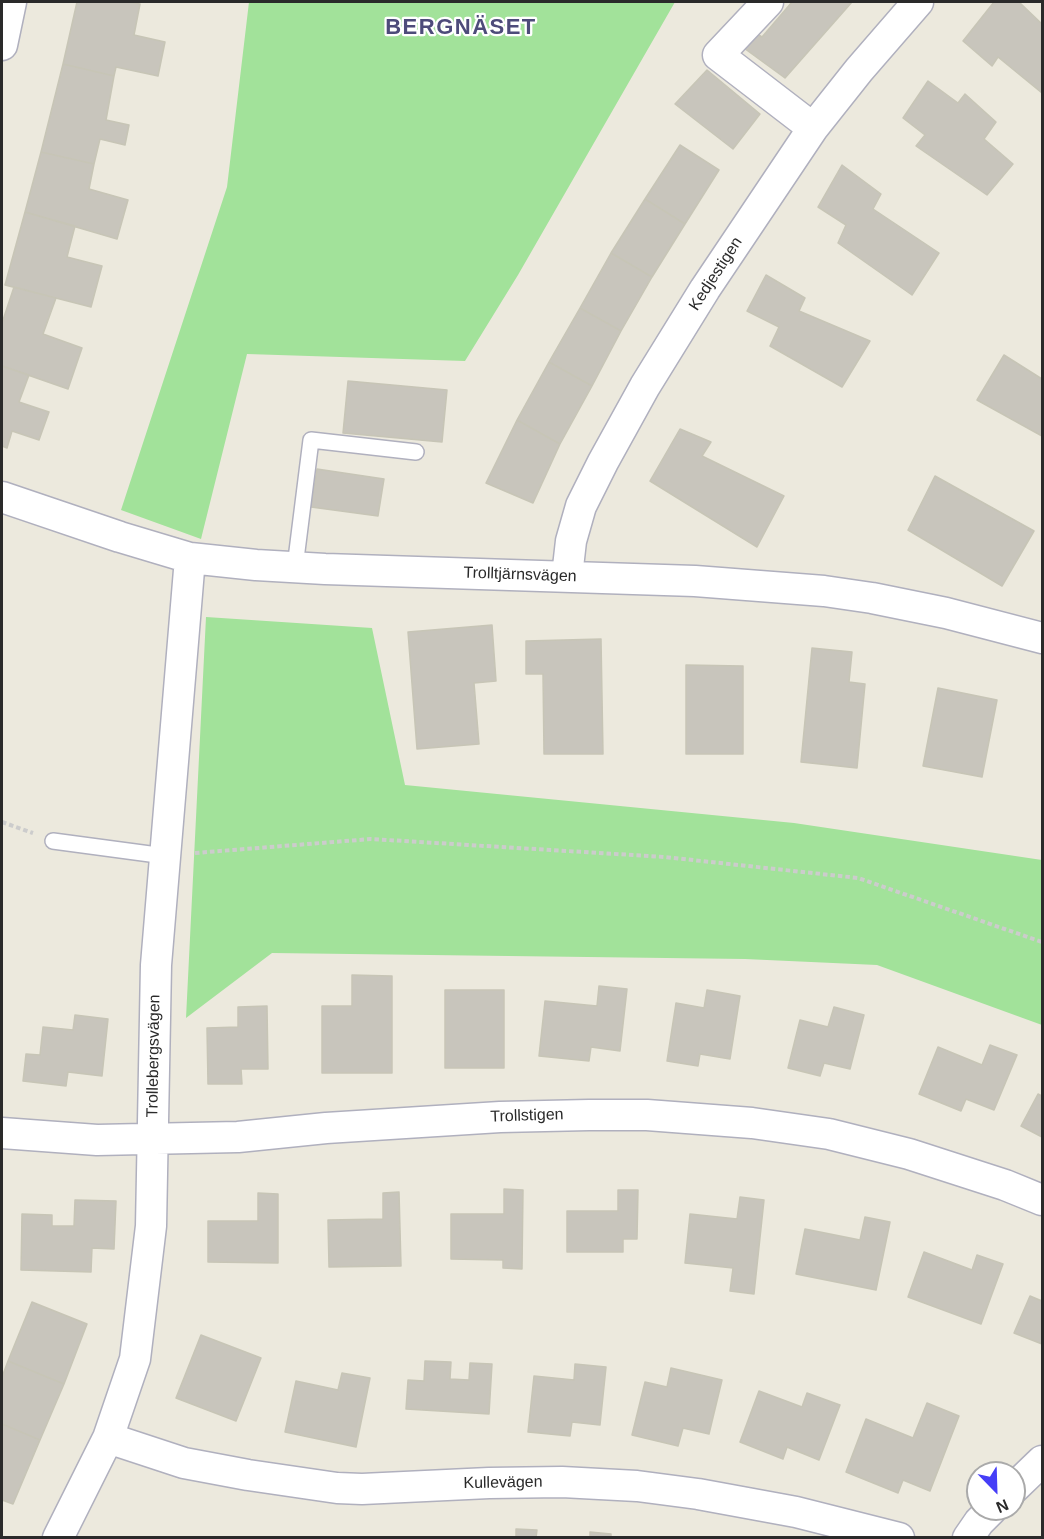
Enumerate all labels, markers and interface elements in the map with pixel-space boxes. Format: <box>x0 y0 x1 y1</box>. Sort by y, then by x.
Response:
district label: BERGNÄSET <box>385 15 537 41</box>
street label: Kedjestigen <box>685 234 747 314</box>
street label: Trolltjärnsvägen <box>463 563 577 587</box>
street label: Trollebergsvägen <box>143 994 165 1118</box>
street label: Trollstigen <box>490 1105 564 1127</box>
north arrow <box>966 1461 1026 1521</box>
street label: Kullevägen <box>463 1473 543 1493</box>
text: N <box>994 1496 1011 1516</box>

